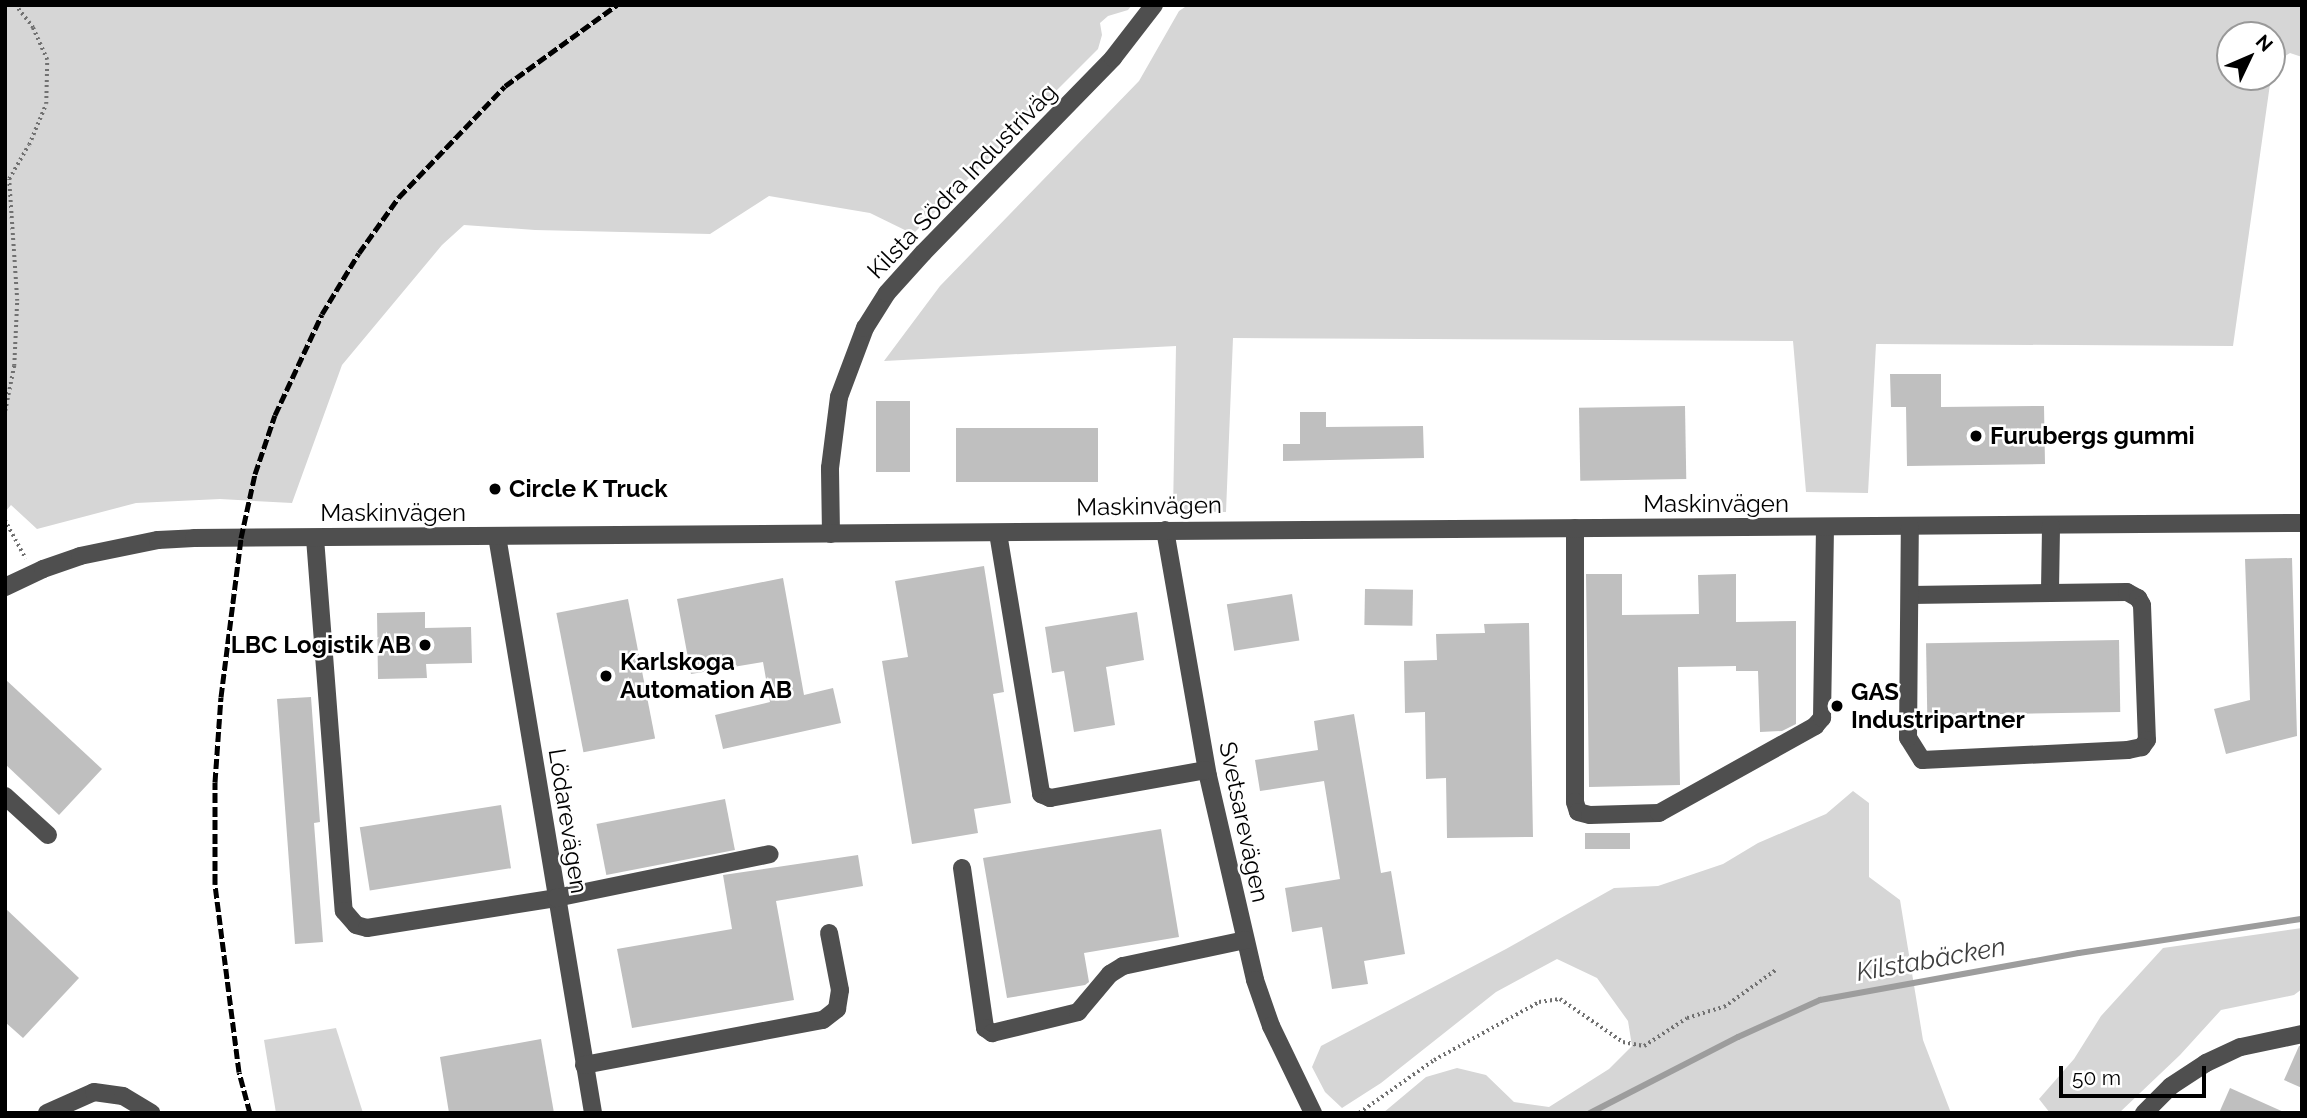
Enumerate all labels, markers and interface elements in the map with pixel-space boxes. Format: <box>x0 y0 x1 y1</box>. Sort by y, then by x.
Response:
north arrow <box>2216 21 2286 91</box>
text: N <box>2252 30 2278 56</box>
street label: Kilsta Södra Industriväg <box>861 77 1063 285</box>
place label: Furubergs gummi <box>1990 422 2195 450</box>
marker: Furubergs gummi <box>1968 428 1984 444</box>
place label: Circle K Truck <box>509 475 669 503</box>
marker: Circle K Truck <box>487 481 503 497</box>
street label: Maskinvägen <box>1076 490 1222 522</box>
street label: Maskinvägen <box>1643 490 1789 518</box>
street label: Maskinvägen <box>320 499 466 527</box>
place label: LBC Logistik AB <box>230 631 411 659</box>
marker: LBC Logistik AB <box>417 637 433 653</box>
place label: Karlskoga Automation AB <box>620 648 793 704</box>
marker: Karlskoga Automation AB <box>598 668 614 684</box>
place label: GAS Industripartner <box>1851 678 2025 734</box>
marker: GAS Industripartner <box>1829 698 1845 714</box>
street label: Svetsarevägen <box>1213 739 1275 905</box>
street label: Lödarevägen <box>542 747 594 895</box>
water label: Kilstabäcken <box>1854 932 2008 988</box>
scale bar <box>2062 1052 2209 1096</box>
text: 50 m <box>2072 1065 2121 1090</box>

